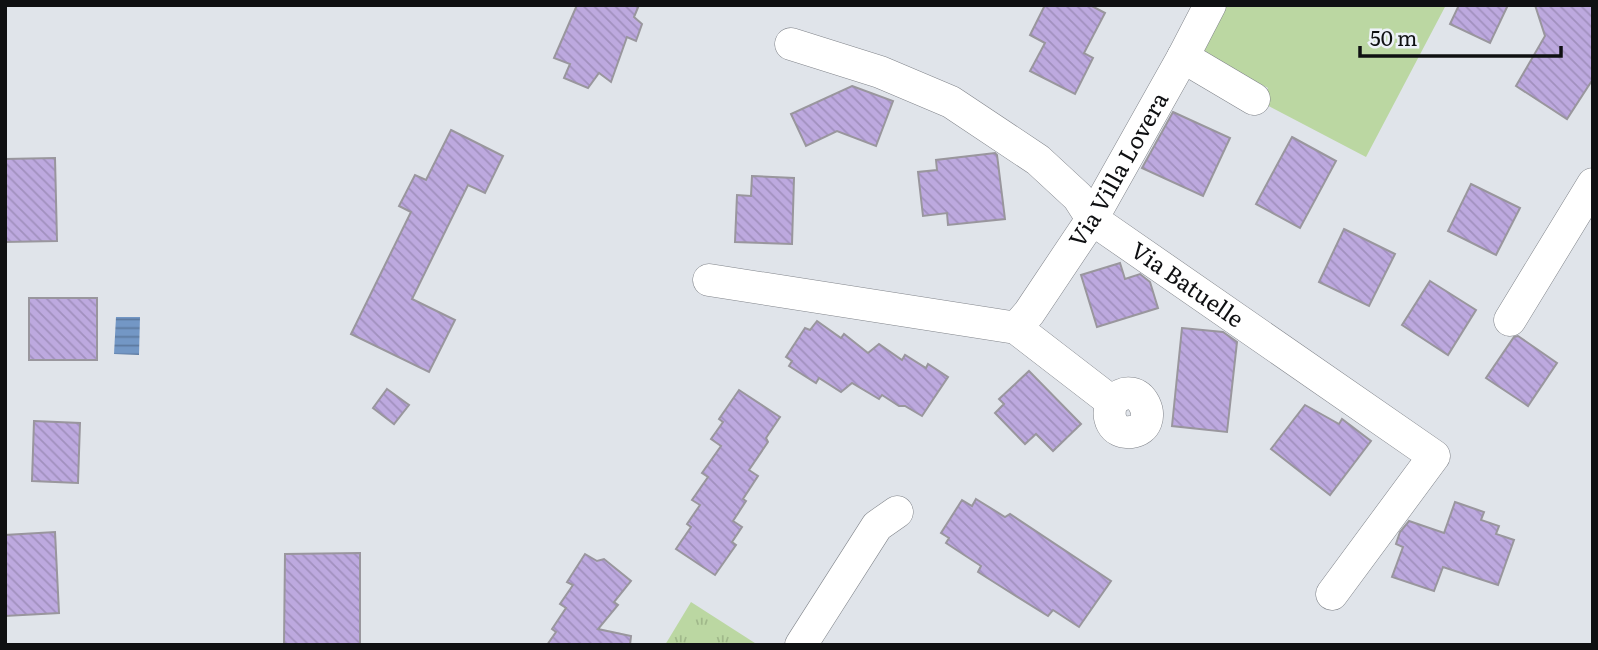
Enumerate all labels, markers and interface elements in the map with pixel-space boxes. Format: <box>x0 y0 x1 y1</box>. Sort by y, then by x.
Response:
scale bar <box>1360 14 1561 58</box>
text: 50 m <box>1370 21 1417 52</box>
street label: Via Villa Lovera <box>1059 85 1175 253</box>
street label: Via Batuelle <box>1125 232 1251 334</box>

